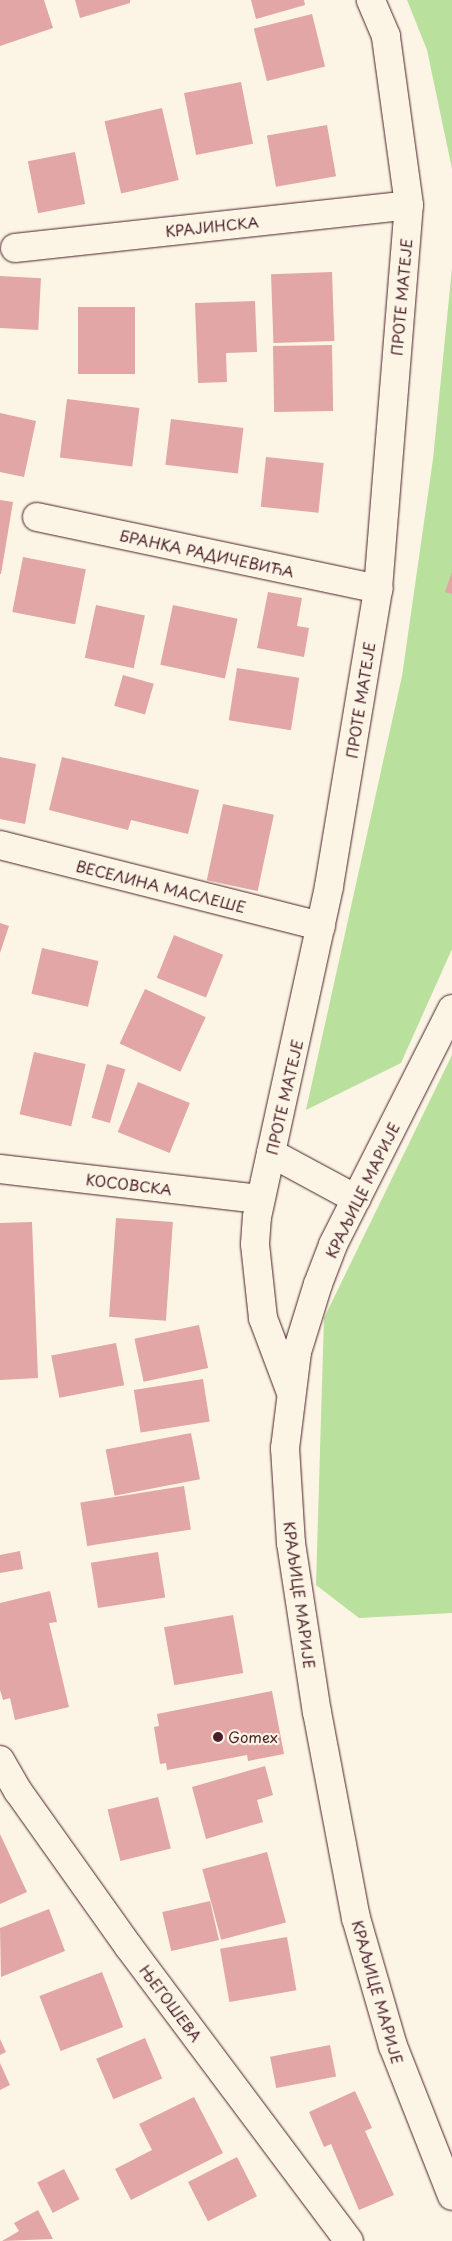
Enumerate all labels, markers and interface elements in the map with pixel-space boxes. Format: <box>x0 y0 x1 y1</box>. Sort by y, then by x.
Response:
street label: КРАЈИНСКА <box>164 212 260 240</box>
street label: ПРОТЕ МАТЕЈЕ <box>387 237 415 357</box>
street label: БРАНКА РАДИЧЕВИЋА <box>118 526 296 580</box>
street label: ПРОТЕ МАТЕЈЕ <box>342 639 378 761</box>
street label: ВЕСЕЛИНА МАСЛЕШЕ <box>75 856 247 916</box>
street label: ПРОТЕ МАТЕЈЕ <box>262 1037 306 1157</box>
street label: КРАЉИЦЕ МАРИЈЕ <box>321 1119 403 1261</box>
street label: КОСОВСКА <box>85 1170 173 1198</box>
street label: КРАЉИЦЕ МАРИЈЕ <box>281 1520 319 1670</box>
place label: Gomex <box>228 1728 278 1746</box>
marker: Gomex <box>212 1731 224 1743</box>
street label: КРАЉИЦЕ МАРИЈЕ <box>349 1918 407 2066</box>
street label: ЊЕГОШЕВА <box>136 1961 206 2045</box>

